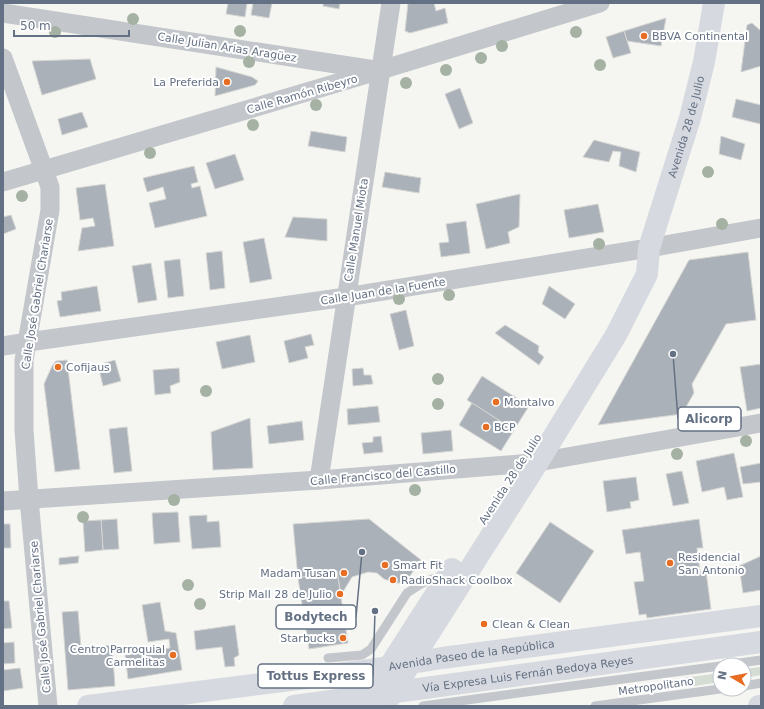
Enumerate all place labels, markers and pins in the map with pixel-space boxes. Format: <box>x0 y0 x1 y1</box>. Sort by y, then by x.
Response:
place label: BBVA Continental <box>652 30 748 43</box>
marker: BBVA Continental <box>639 31 649 41</box>
place label: La Preferida <box>153 76 219 89</box>
marker: La Preferida <box>222 77 232 87</box>
place label: Cofijaus <box>66 361 110 374</box>
marker: Cofijaus <box>53 362 63 372</box>
place label: Montalvo <box>504 396 555 409</box>
marker: Montalvo <box>491 397 501 407</box>
callout: Alicorp <box>678 407 741 431</box>
place label: BCP <box>494 421 516 434</box>
marker: BCP <box>481 422 491 432</box>
place label: Residencial San Antonio <box>678 551 745 577</box>
marker: Residencial San Antonio <box>665 558 675 568</box>
place label: Smart Fit <box>393 559 443 572</box>
marker: Smart Fit <box>380 560 390 570</box>
place label: Madam Tusan <box>260 567 336 580</box>
marker: Madam Tusan <box>339 568 349 578</box>
place label: RadioShack Coolbox <box>401 574 513 587</box>
marker: RadioShack Coolbox <box>388 575 398 585</box>
place label: Strip Mall 28 de Julio <box>219 588 332 601</box>
marker: Strip Mall 28 de Julio <box>335 589 345 599</box>
callout: Bodytech <box>276 605 356 629</box>
place label: Clean & Clean <box>492 618 570 631</box>
marker: Clean & Clean <box>479 619 489 629</box>
place label: Starbucks <box>280 632 335 645</box>
marker: Starbucks <box>338 633 348 643</box>
place label: Centro Parroquial Carmelitas <box>70 643 165 669</box>
marker: Centro Parroquial Carmelitas <box>168 650 178 660</box>
callout: Tottus Express <box>258 664 373 688</box>

